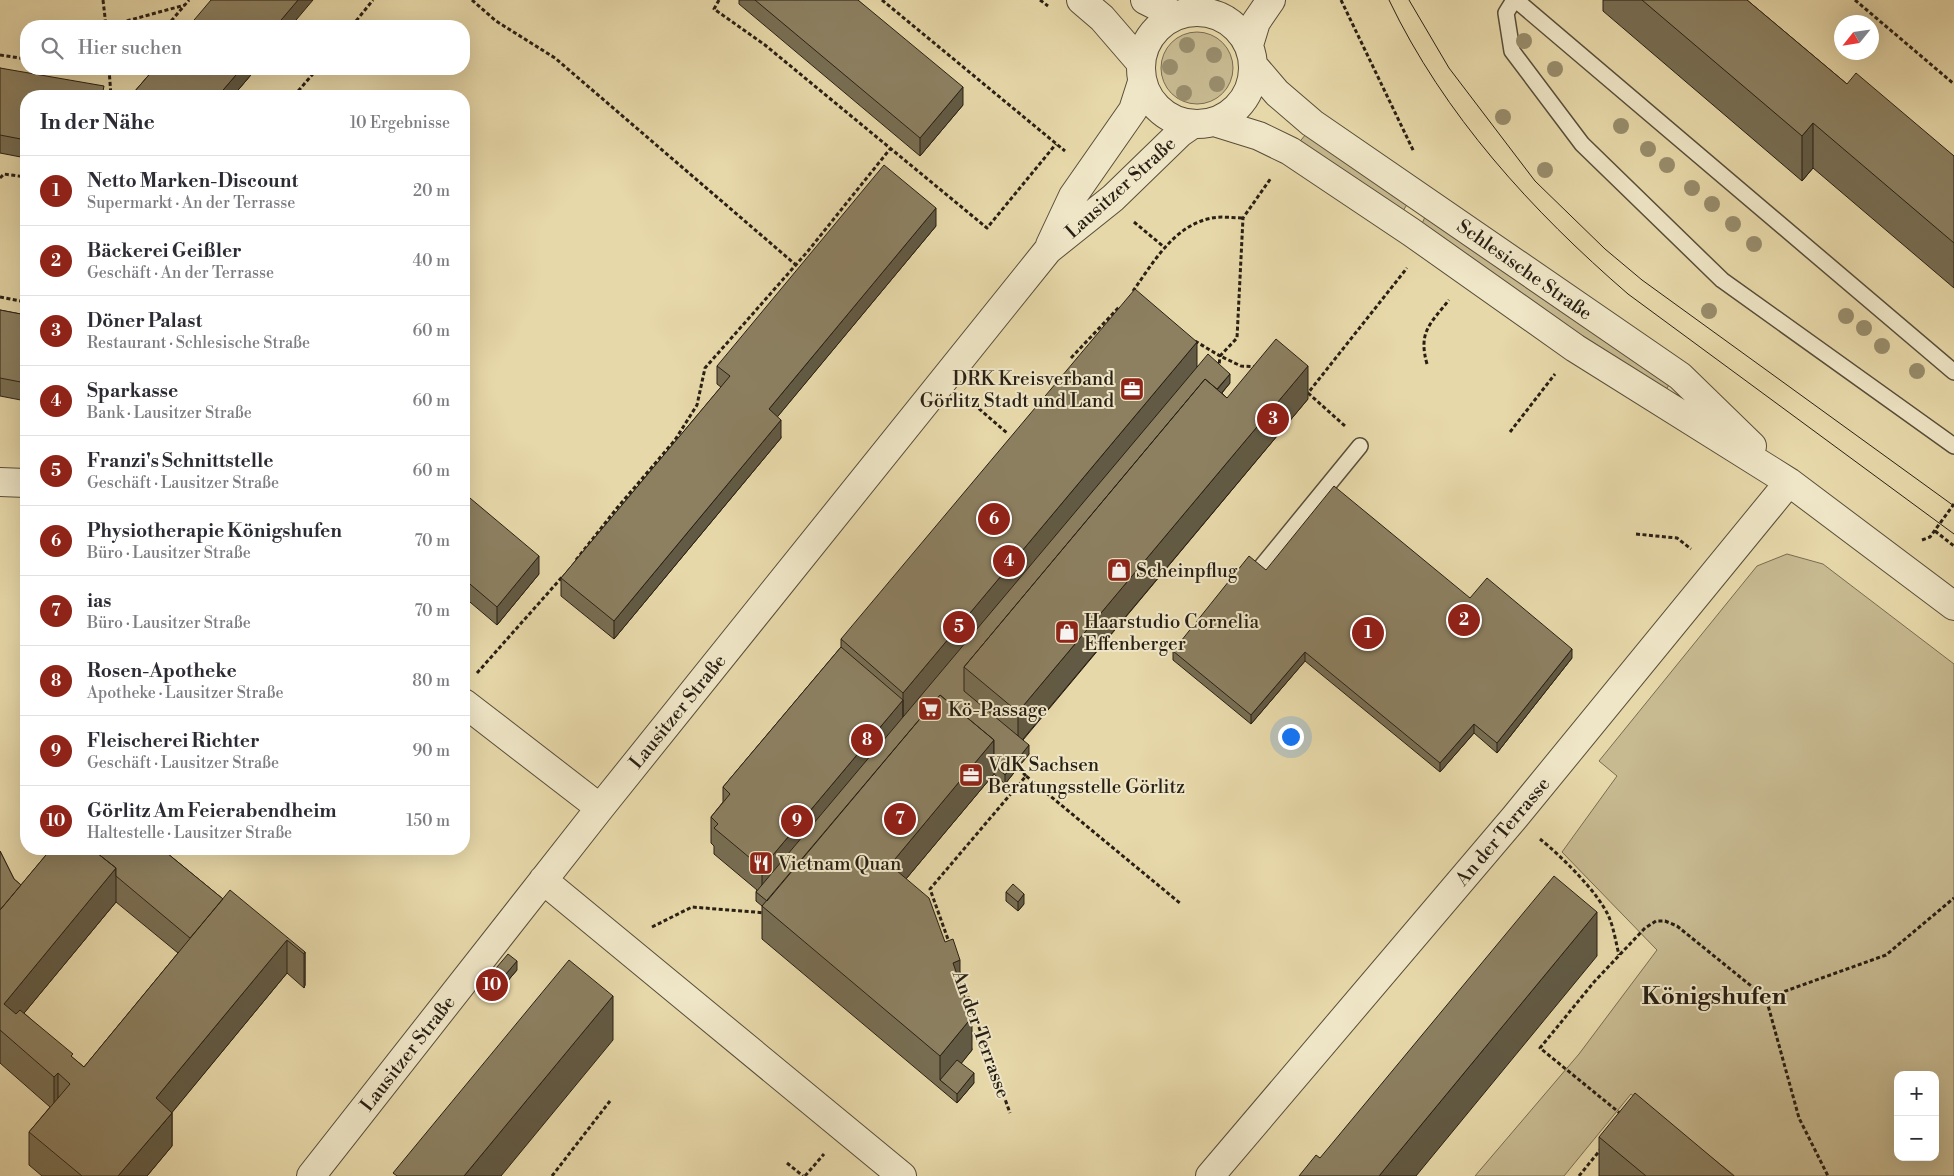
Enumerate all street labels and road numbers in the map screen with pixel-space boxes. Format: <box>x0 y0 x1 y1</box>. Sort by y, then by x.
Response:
street label: Lausitzer Straße <box>1060 132 1181 244</box>
street label: Schlesische Straße <box>1452 214 1597 325</box>
street label: Lausitzer Straße <box>624 649 731 774</box>
street label: An der Terrasse <box>1450 772 1555 892</box>
street label: An der Terrasse <box>946 966 1015 1102</box>
street label: Lausitzer Straße <box>355 991 461 1116</box>

